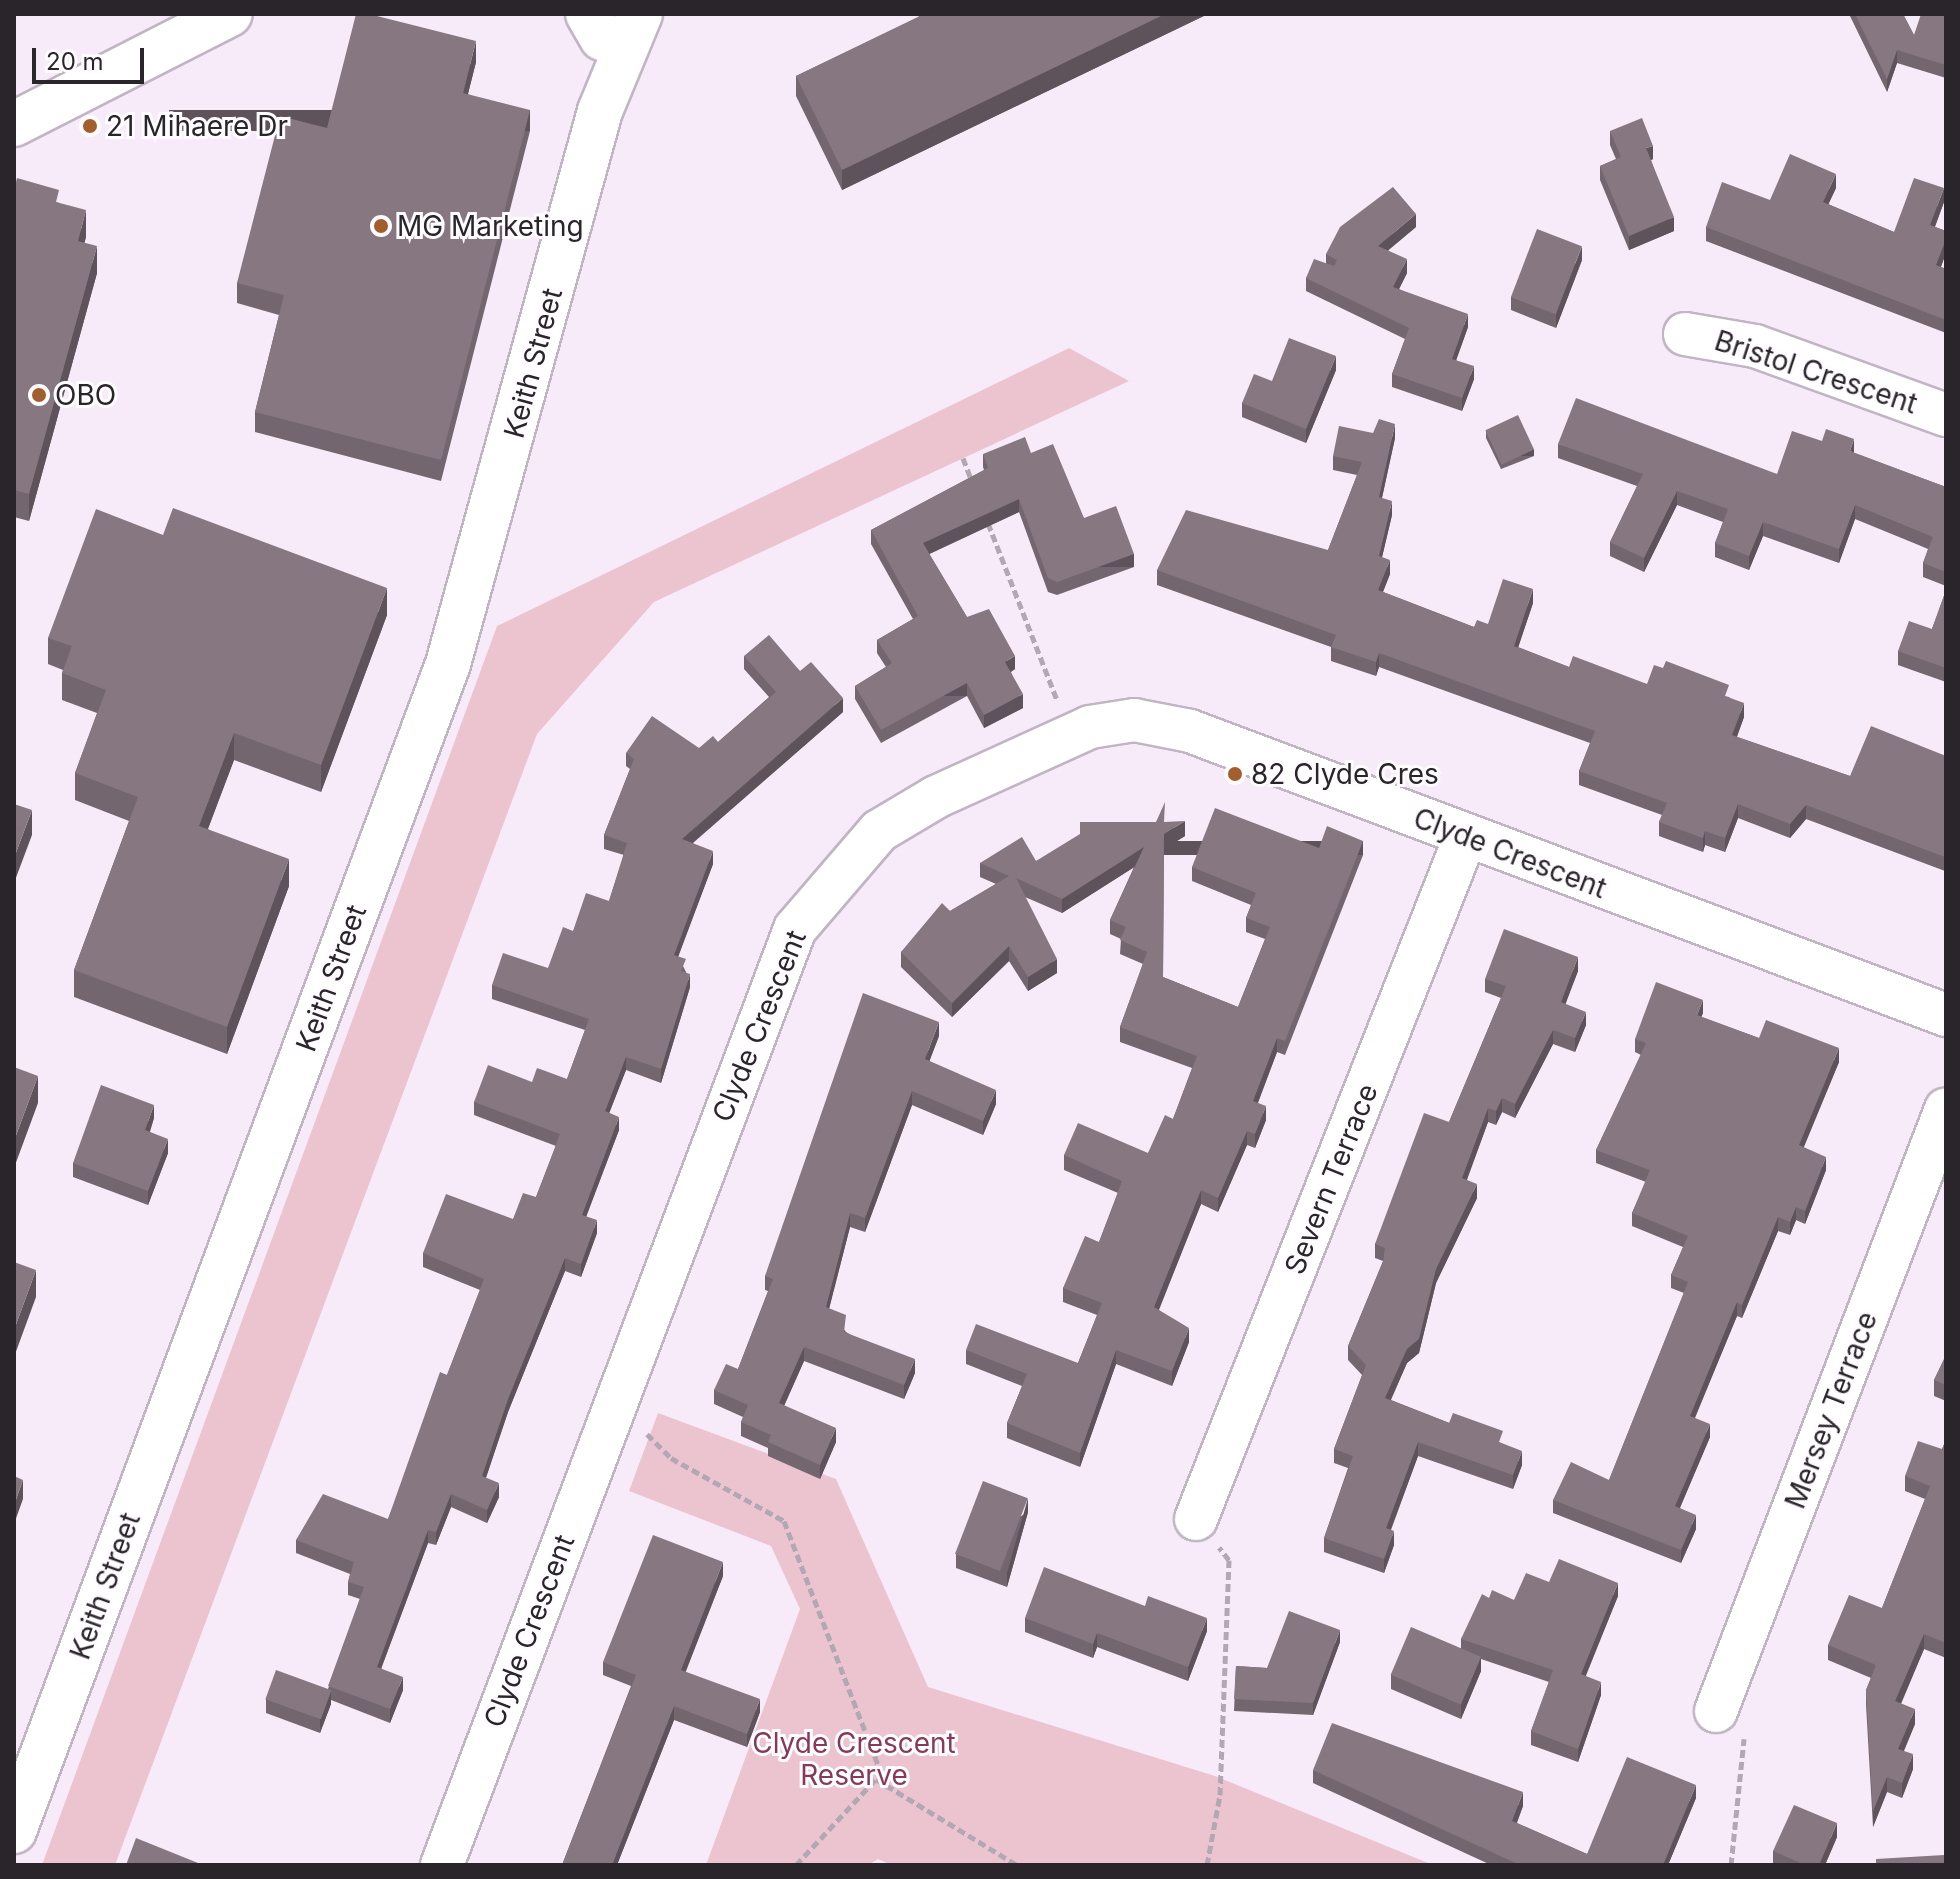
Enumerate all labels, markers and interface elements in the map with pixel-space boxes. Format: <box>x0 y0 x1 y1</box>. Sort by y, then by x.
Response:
scale bar <box>36 32 148 82</box>
text: 20 m <box>46 47 104 76</box>
place label: 21 Mihaere Dr <box>106 109 288 143</box>
marker: 21 Mihaere Dr <box>81 117 99 135</box>
place label: MG Marketing <box>397 209 584 243</box>
marker: MG Marketing <box>372 217 390 235</box>
street label: Keith Street <box>497 285 569 441</box>
street label: Bristol Crescent <box>1711 323 1921 421</box>
place label: OBO <box>55 378 116 412</box>
marker: OBO <box>30 386 48 404</box>
place label: 82 Clyde Cres <box>1251 757 1439 791</box>
marker: 82 Clyde Cres <box>1226 765 1244 783</box>
street label: Clyde Crescent <box>1409 801 1611 905</box>
street label: Keith Street <box>289 900 373 1056</box>
street label: Clyde Crescent <box>705 925 813 1127</box>
street label: Severn Terrace <box>1278 1079 1384 1279</box>
street label: Mersey Terrace <box>1778 1307 1884 1513</box>
street label: Keith Street <box>63 1508 147 1664</box>
street label: Clyde Crescent <box>477 1530 581 1732</box>
park label: Clyde Crescent Reserve <box>752 1726 956 1792</box>

